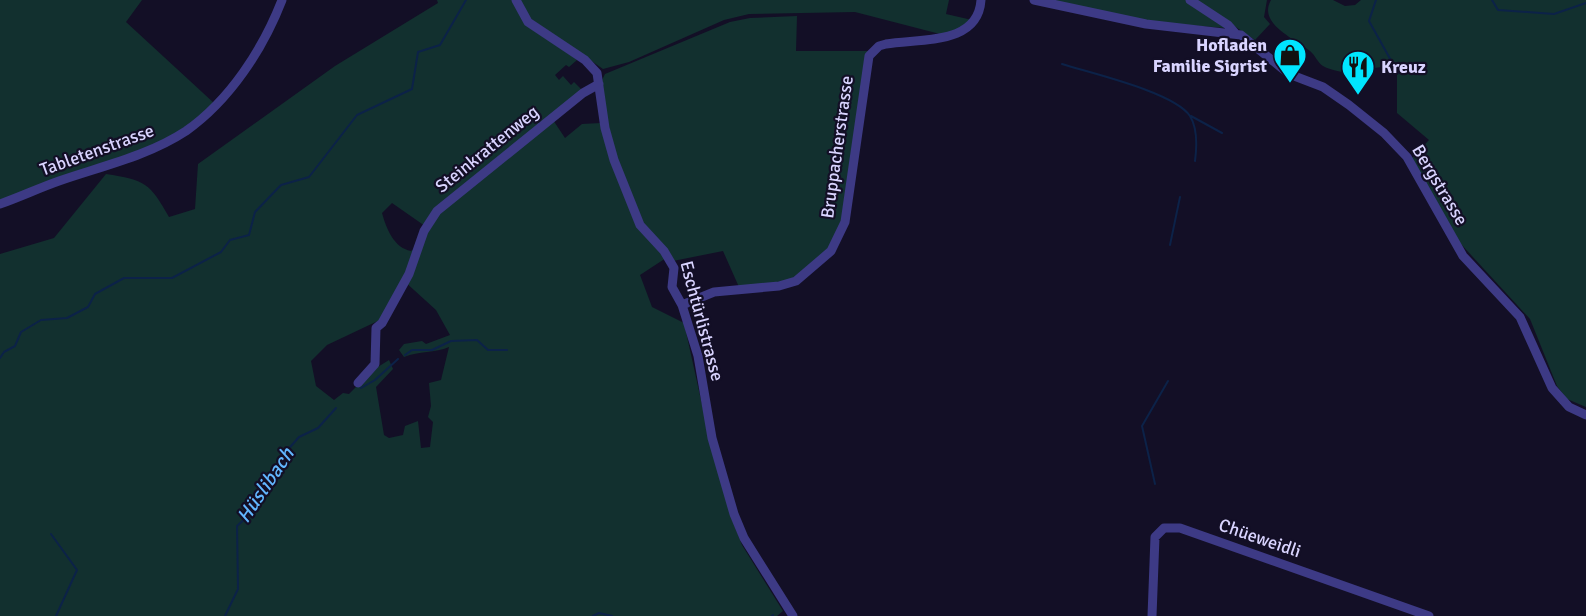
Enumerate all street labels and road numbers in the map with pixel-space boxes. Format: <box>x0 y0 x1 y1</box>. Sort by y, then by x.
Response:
street label: Bruppacherstrasse <box>816 74 858 220</box>
street label: Steinkrattenweg <box>431 101 543 197</box>
street label: Tabletenstrasse <box>37 119 157 181</box>
street label: Bergstrasse <box>1407 141 1473 229</box>
street label: Eschtürlistrasse <box>675 258 729 384</box>
street label: Chüeweidli <box>1216 514 1304 562</box>

